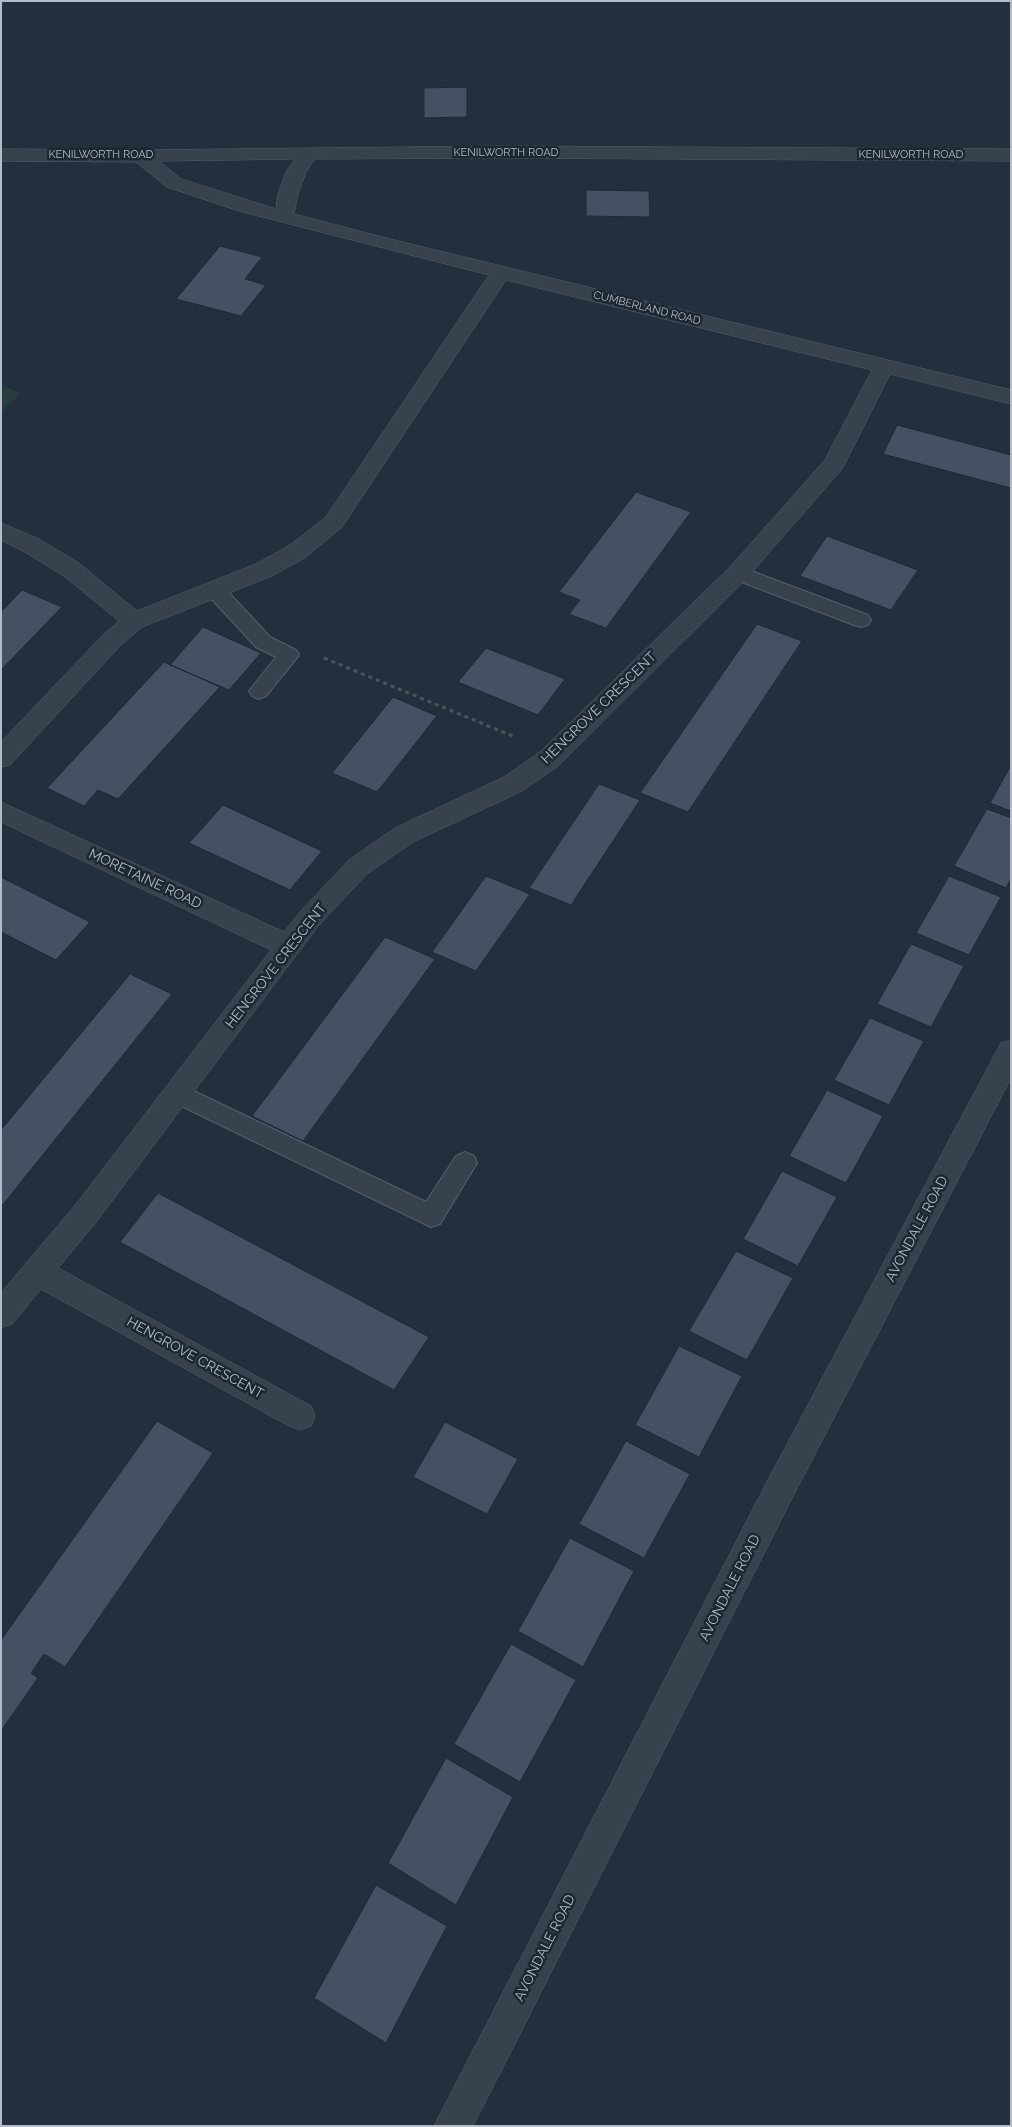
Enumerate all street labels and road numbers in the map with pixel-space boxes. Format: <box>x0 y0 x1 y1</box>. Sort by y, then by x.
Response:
street label: KENILWORTH ROAD <box>454 146 558 160</box>
street label: KENILWORTH ROAD <box>49 148 153 162</box>
street label: KENILWORTH ROAD <box>859 148 963 162</box>
street label: CUMBERLAND ROAD <box>592 288 702 328</box>
street label: HENGROVE CRESCENT <box>538 649 660 767</box>
street label: MORETAINE ROAD <box>86 845 204 913</box>
street label: HENGROVE CRESCENT <box>222 900 330 1032</box>
street label: AVONDALE ROAD <box>882 1173 952 1285</box>
street label: HENGROVE CRESCENT <box>124 1313 266 1403</box>
street label: AVONDALE ROAD <box>696 1532 764 1644</box>
street label: AVONDALE ROAD <box>511 1892 579 2004</box>

